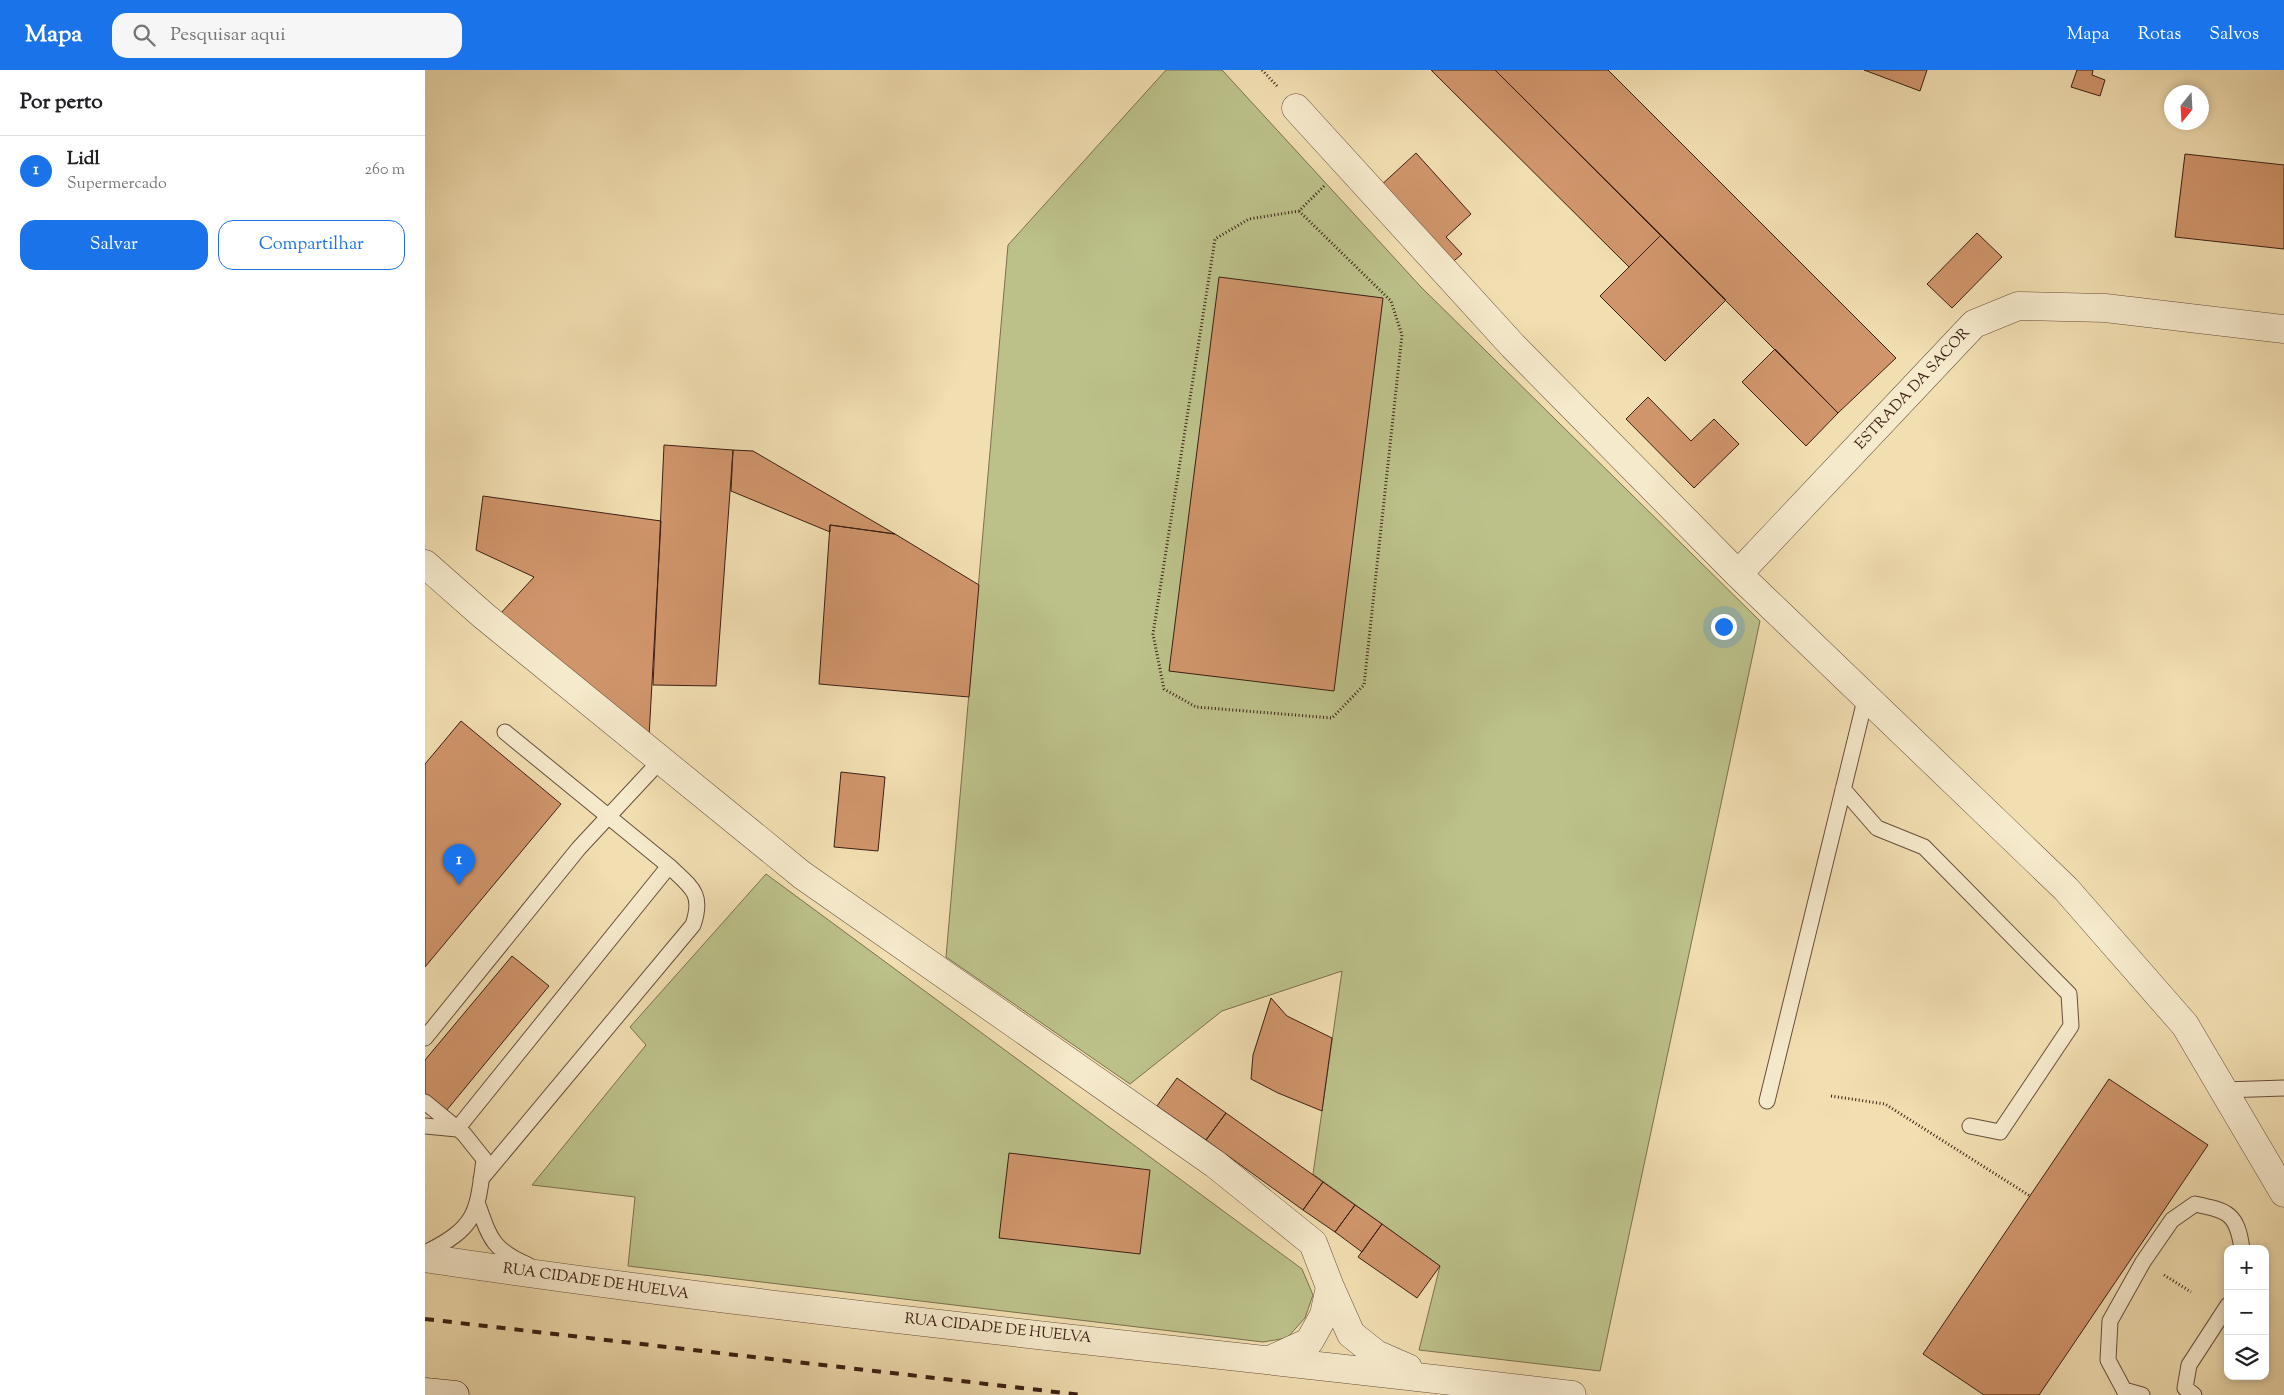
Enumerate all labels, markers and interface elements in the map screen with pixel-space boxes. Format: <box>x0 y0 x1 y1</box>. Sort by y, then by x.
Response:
search box <box>112 13 462 58</box>
text: Mapa <box>25 18 82 52</box>
icon: search <box>130 21 158 49</box>
text: Pesquisar aqui <box>170 22 286 49</box>
text: Mapa <box>2067 22 2110 48</box>
text: Rotas <box>2138 22 2181 48</box>
text: Salvos <box>2209 22 2259 48</box>
north arrow <box>2164 85 2209 130</box>
text: Por perto <box>20 88 103 118</box>
text: Lidl <box>67 146 100 173</box>
text: 1 <box>33 159 39 182</box>
text: 260 m <box>364 159 405 182</box>
text: Supermercado <box>67 173 167 196</box>
button: Salvar <box>20 220 208 270</box>
button: Compartilhar <box>218 220 405 270</box>
street label: ESTRADA DA SACOR <box>1851 323 1975 455</box>
your location <box>1711 614 1737 640</box>
pin: 1 <box>443 844 475 885</box>
map controls <box>2224 1245 2269 1380</box>
button: + <box>2224 1245 2269 1290</box>
street label: RUA CIDADE DE HUELVA <box>502 1259 690 1305</box>
button: − <box>2224 1290 2269 1335</box>
street label: RUA CIDADE DE HUELVA <box>904 1309 1092 1349</box>
button: layers <box>2224 1335 2269 1380</box>

